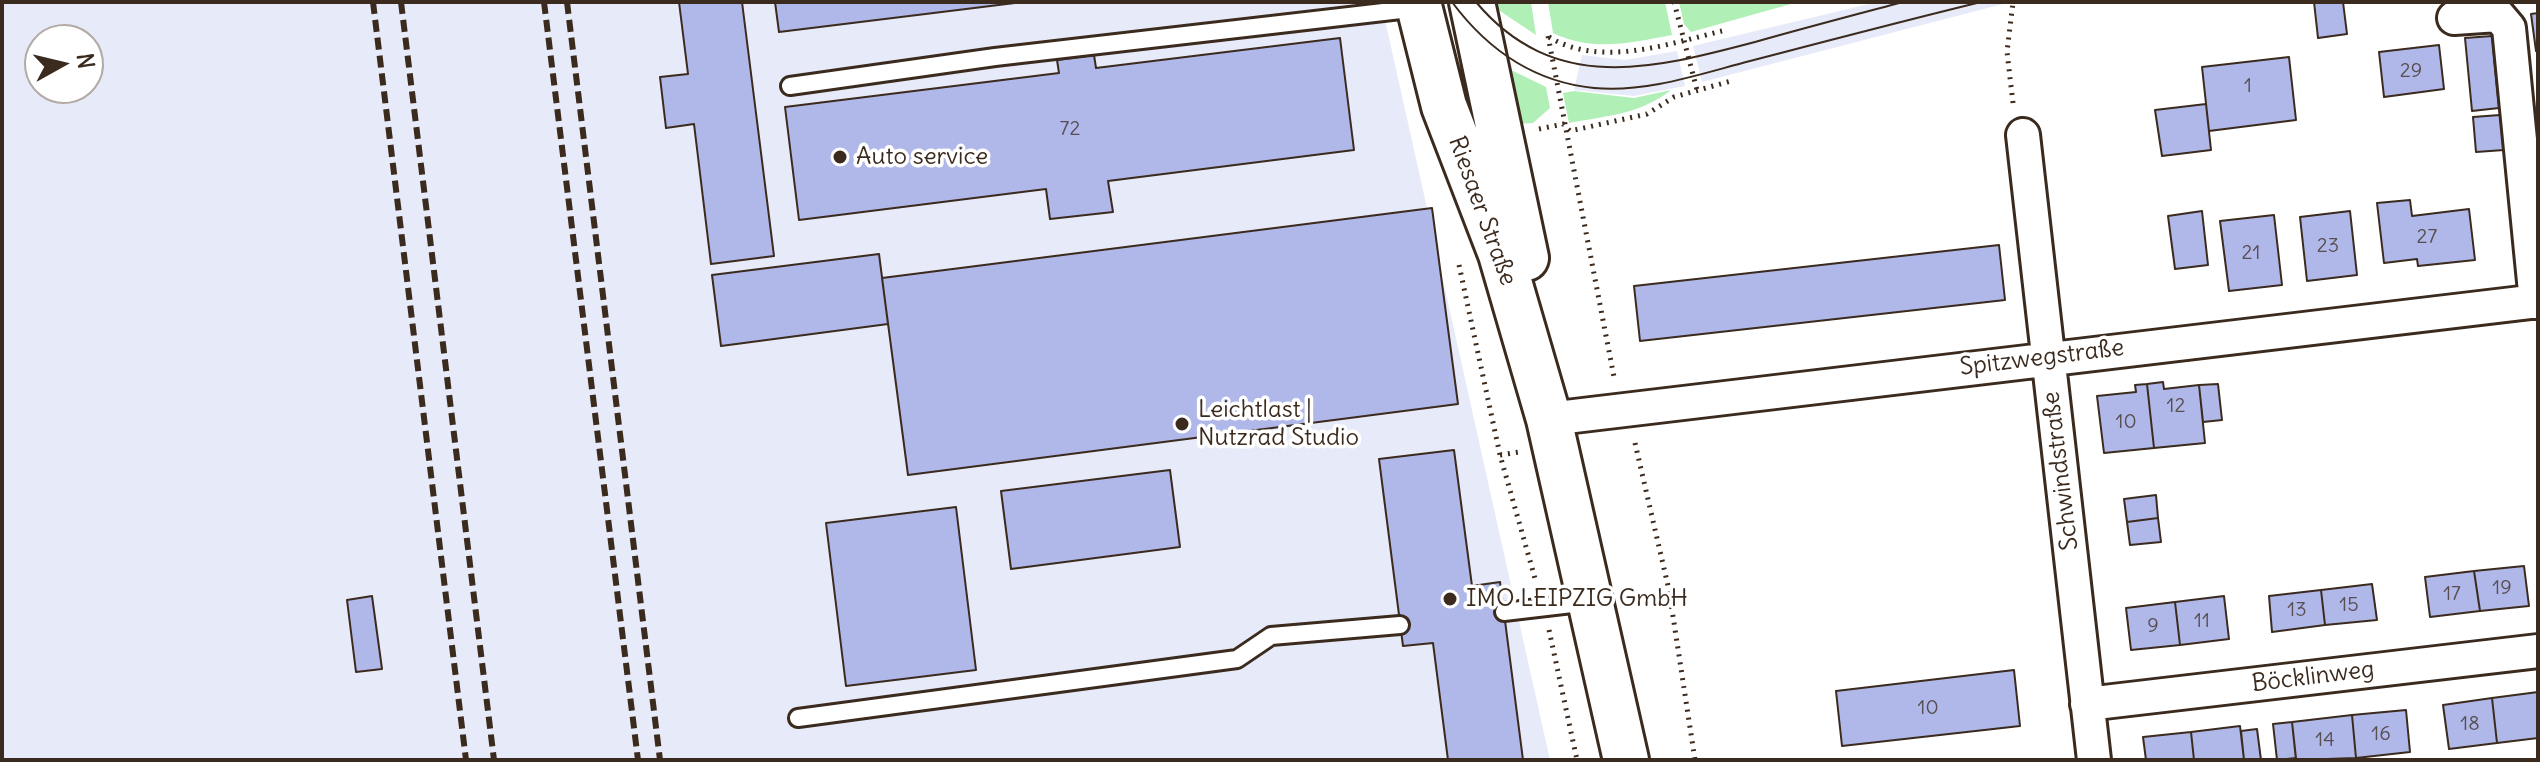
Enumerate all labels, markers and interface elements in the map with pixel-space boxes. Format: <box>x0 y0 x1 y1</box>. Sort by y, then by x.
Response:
north arrow <box>24 24 104 104</box>
text: N <box>71 51 101 70</box>
house number: 29 <box>2400 59 2422 83</box>
house number: 1 <box>2244 74 2252 98</box>
house number: 72 <box>1060 117 1080 141</box>
street label: Riesaer Straße <box>1442 132 1522 290</box>
place label: Auto service <box>856 143 988 171</box>
marker: Auto service <box>831 148 849 166</box>
house number: 27 <box>2417 225 2437 249</box>
house number: 23 <box>2317 234 2339 258</box>
house number: 21 <box>2242 241 2260 265</box>
street label: Spitzwegstraße <box>1958 334 2126 382</box>
street label: Schwindstraße <box>2037 390 2085 552</box>
house number: 12 <box>2167 394 2185 418</box>
place label: Leichtlast | Nutzrad Studio <box>1198 396 1359 452</box>
house number: 10 <box>2115 410 2137 434</box>
marker: Leichtlast | Nutzrad Studio <box>1173 415 1191 433</box>
house number: 19 <box>2492 576 2512 600</box>
house number: 17 <box>2443 582 2461 606</box>
place label: IMO LEIPZIG GmbH <box>1466 585 1688 613</box>
marker: IMO LEIPZIG GmbH <box>1441 590 1459 608</box>
house number: 15 <box>2339 593 2359 617</box>
house number: 13 <box>2287 598 2307 622</box>
house number: 11 <box>2194 609 2210 633</box>
house number: 9 <box>2147 614 2159 638</box>
street label: Böcklinweg <box>2250 655 2376 699</box>
house number: 10 <box>1917 696 1939 720</box>
house number: 18 <box>2460 712 2480 736</box>
house number: 16 <box>2371 722 2391 746</box>
house number: 14 <box>2315 728 2335 752</box>

